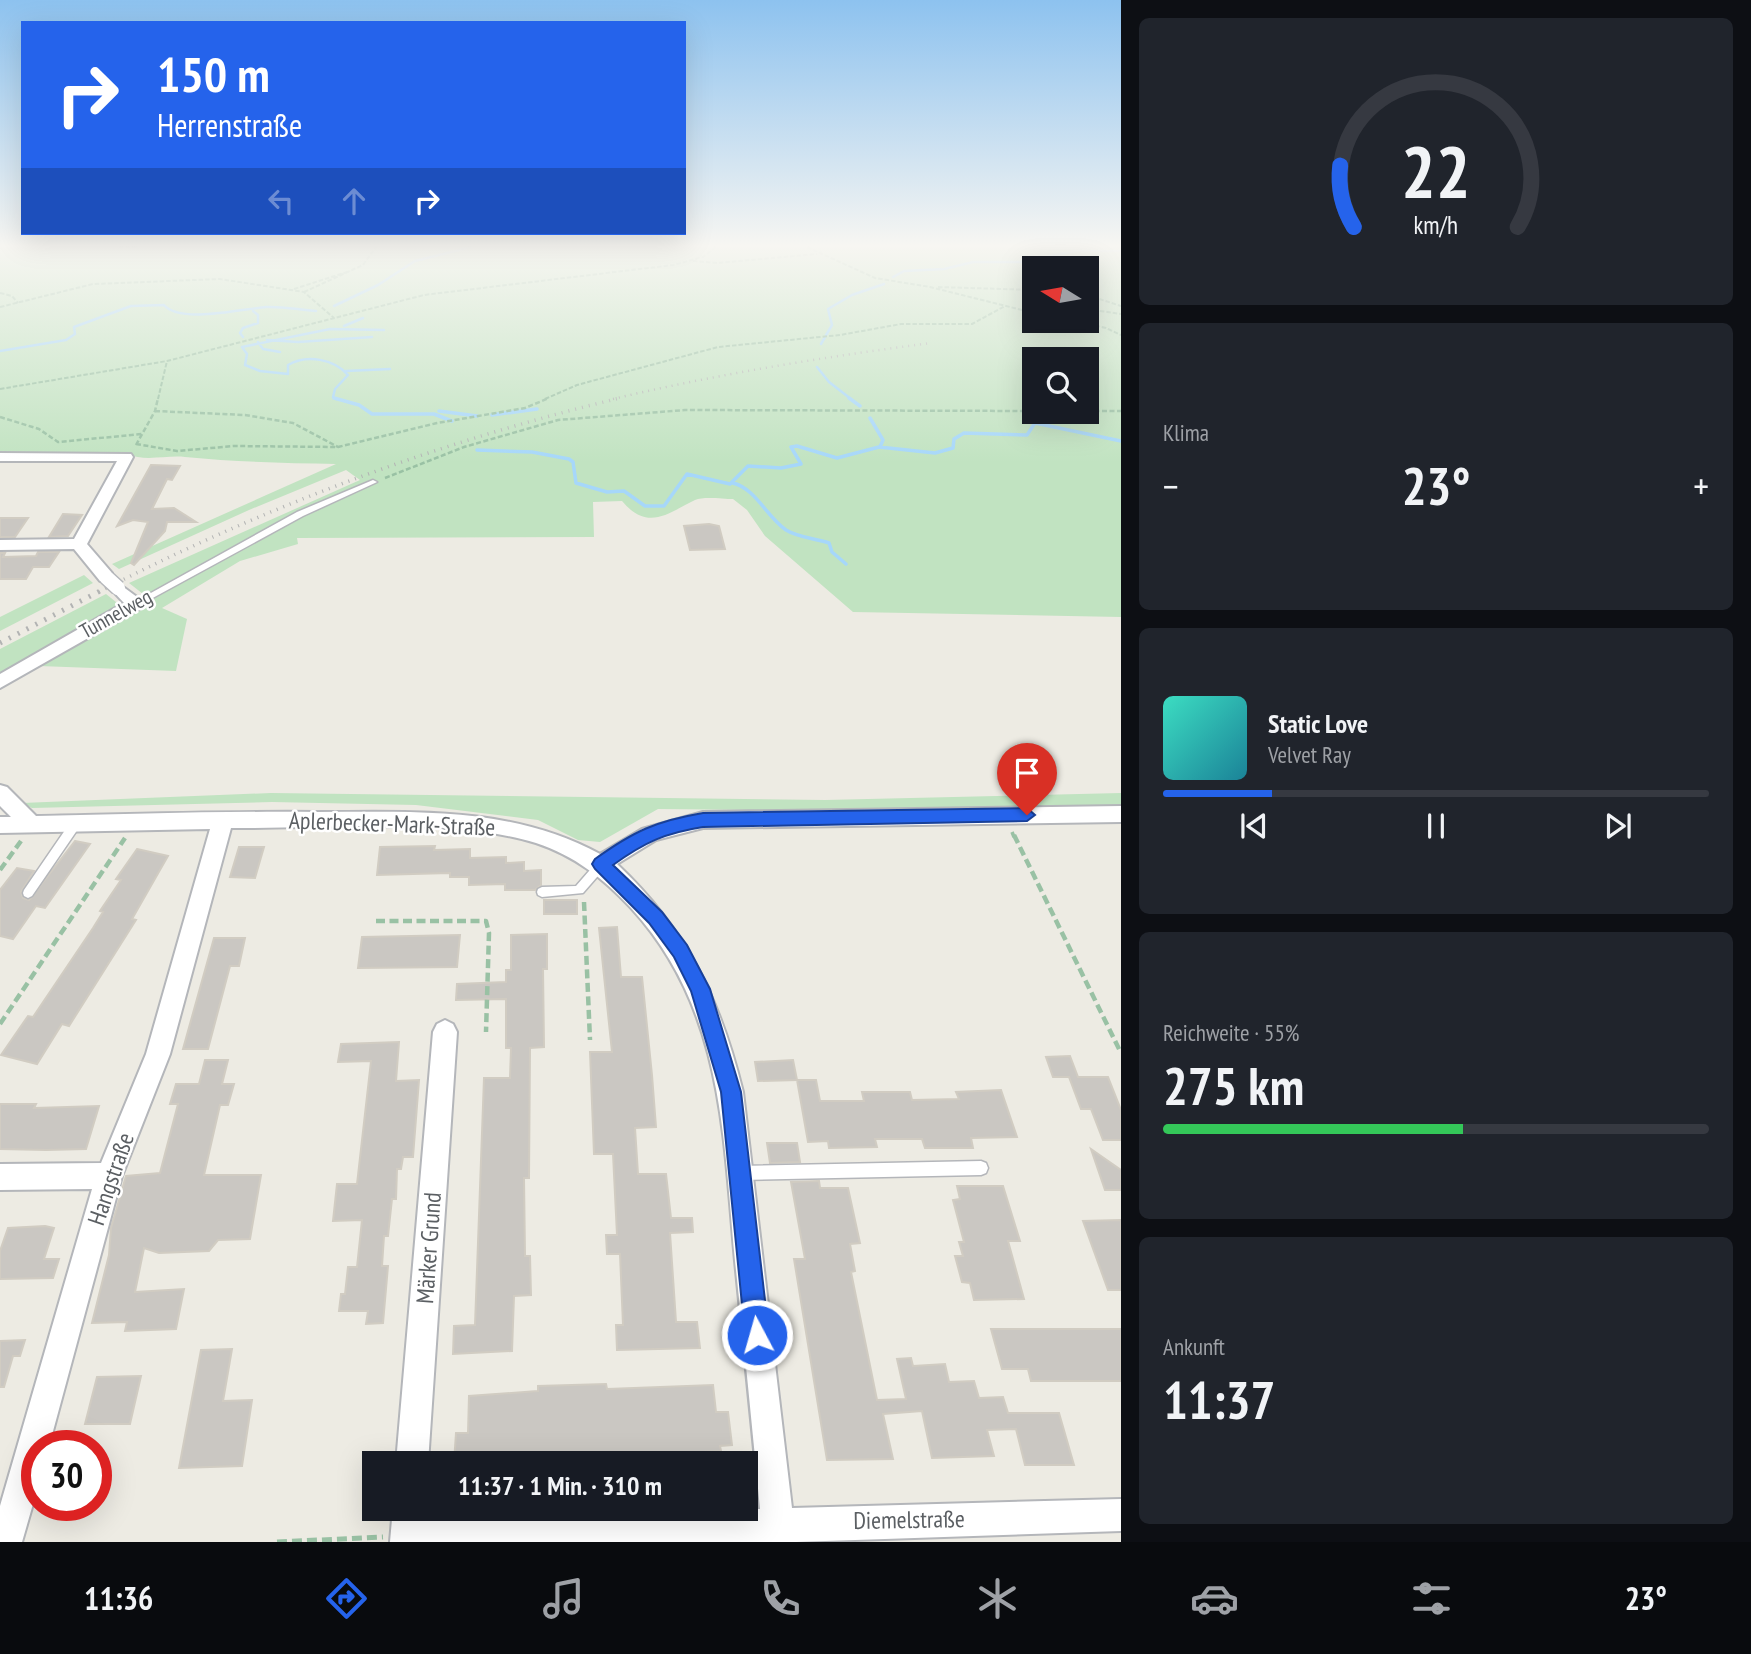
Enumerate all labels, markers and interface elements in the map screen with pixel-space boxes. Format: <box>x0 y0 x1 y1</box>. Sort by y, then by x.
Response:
text: 150 m <box>157 42 270 106</box>
icon: right <box>42 49 133 140</box>
text: Herrenstraße <box>157 104 302 146</box>
text: 22 <box>1401 124 1471 218</box>
icon: left <box>262 182 300 220</box>
icon: ahead <box>335 182 373 220</box>
icon: right <box>408 182 446 220</box>
text: km/h <box>1414 209 1458 241</box>
north arrow <box>1022 256 1099 332</box>
map controls <box>1022 256 1099 424</box>
button: search <box>1022 347 1099 424</box>
text: Klima <box>1163 418 1209 447</box>
text: 23° <box>1402 452 1470 519</box>
text: − <box>1163 461 1179 510</box>
text: + <box>1693 461 1709 510</box>
street label: Tunnelweg <box>75 583 157 644</box>
text: Static Love <box>1268 707 1368 740</box>
text: Velvet Ray <box>1268 740 1351 769</box>
pin <box>997 743 1057 815</box>
icon: arrive <box>1008 754 1046 792</box>
street label: Aplerbecker-Mark-Straße <box>288 804 496 843</box>
icon: previous <box>1235 807 1273 845</box>
icon: pause <box>1417 807 1455 845</box>
icon: next <box>1599 807 1637 845</box>
text: Reichweite · 55% <box>1163 1018 1299 1047</box>
text: 275 km <box>1163 1052 1304 1119</box>
street label: Hangstraße <box>80 1128 141 1229</box>
street label: Märker Grund <box>409 1191 448 1305</box>
position arrow <box>720 1298 794 1372</box>
text: Ankunft <box>1163 1332 1225 1361</box>
text: 11:37 <box>1163 1366 1275 1433</box>
speed limit sign: 30 <box>21 1430 112 1521</box>
text: 11:37 · 1 Min. · 310 m <box>458 1469 662 1502</box>
street label: Diemelstraße <box>853 1503 965 1536</box>
icon: directions <box>322 1574 371 1623</box>
icon: music <box>539 1574 588 1623</box>
icon: phone <box>756 1574 805 1623</box>
icon: climate <box>973 1574 1022 1623</box>
icon: car <box>1190 1574 1239 1623</box>
icon: filters <box>1407 1574 1456 1623</box>
text: 11:36 <box>84 1577 153 1619</box>
text: 23° <box>1625 1577 1667 1619</box>

